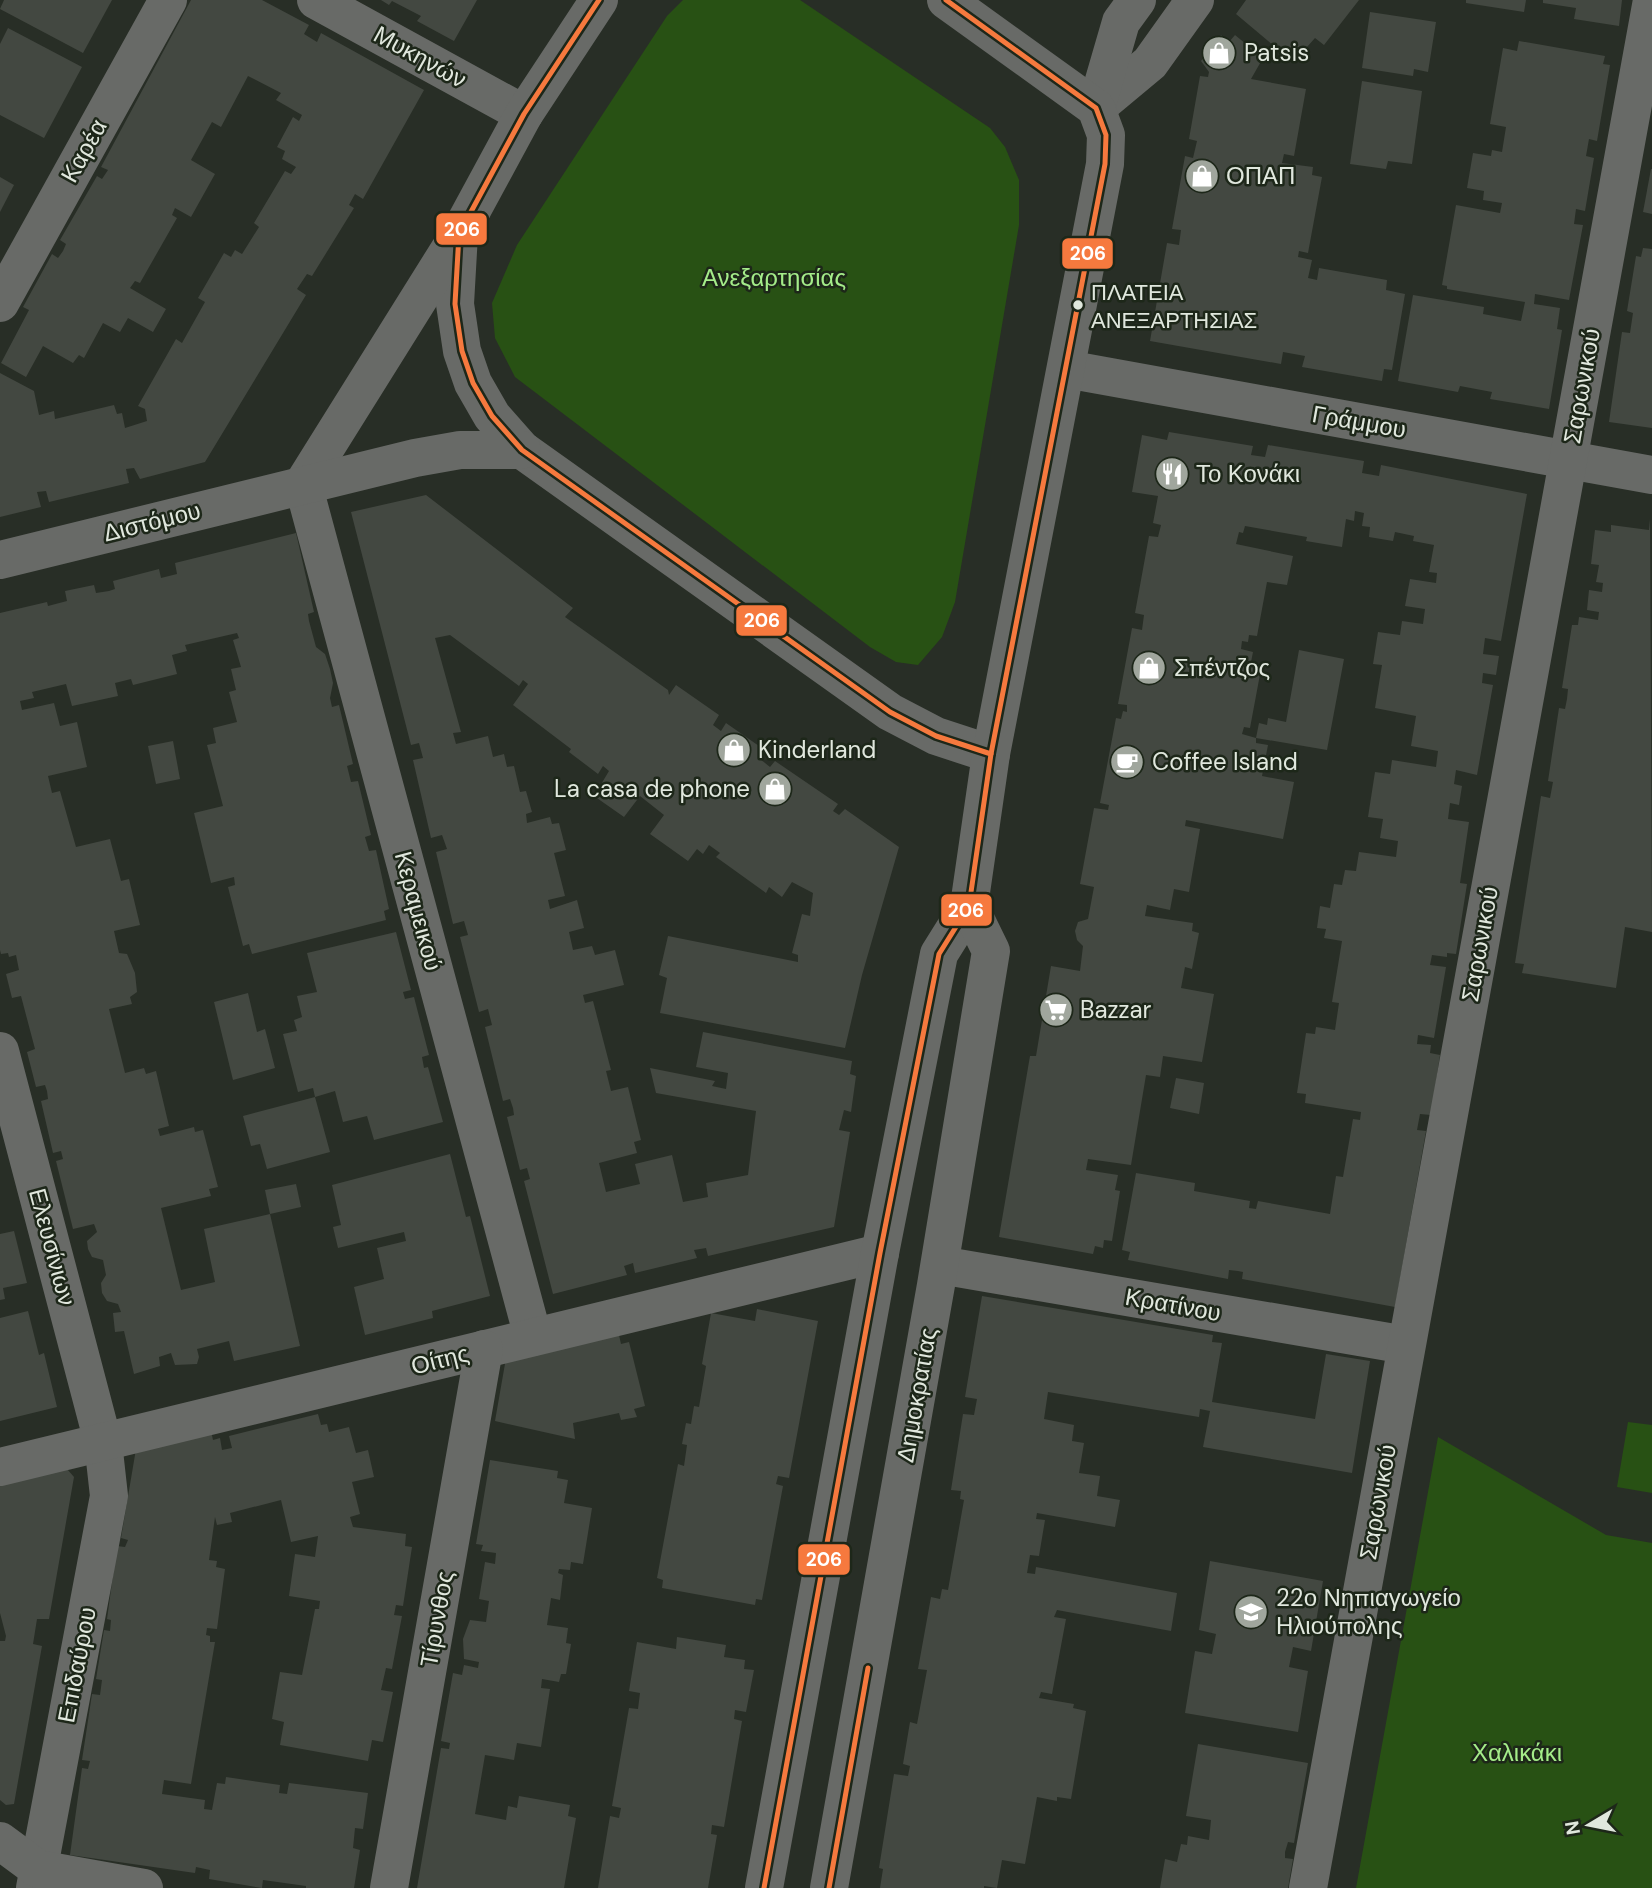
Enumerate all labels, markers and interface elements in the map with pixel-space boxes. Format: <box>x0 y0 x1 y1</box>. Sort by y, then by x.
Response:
street label: Μυκηνών <box>368 18 472 95</box>
shop icon: Patsis <box>1200 34 1238 72</box>
place label: Patsis <box>1244 37 1309 68</box>
street label: Καρέα <box>54 113 114 188</box>
shop icon: ΟΠΑΠ <box>1183 157 1221 195</box>
place label: ΟΠΑΠ <box>1226 160 1295 191</box>
line badge: 206 <box>435 212 488 246</box>
text: 206 <box>444 217 480 242</box>
line badge: 206 <box>1061 237 1114 270</box>
text: 206 <box>1070 241 1106 266</box>
park label: Ανεξαρτησίας <box>702 262 846 293</box>
place label: ΠΛΑΤΕΙΑ ΑΝΕΞΑΡΤΗΣΙΑΣ <box>1091 278 1257 335</box>
marker: ΠΛΑΤΕΙΑ ΑΝΕΞΑΡΤΗΣΙΑΣ <box>1071 298 1085 312</box>
street label: Σαρωνικού <box>1556 326 1607 446</box>
street label: Γράμμου <box>1310 398 1408 445</box>
restaurant icon: Το Κονάκι <box>1153 455 1191 493</box>
place label: Το Κονάκι <box>1196 458 1300 489</box>
street label: Διστόμου <box>100 494 204 549</box>
line badge: 206 <box>735 604 788 637</box>
text: 206 <box>744 608 780 633</box>
shop icon: Σπέντζος <box>1130 649 1168 687</box>
place label: Σπέντζος <box>1174 652 1270 683</box>
shop icon: Kinderland <box>715 731 753 769</box>
place label: Kinderland <box>758 734 876 765</box>
cafe icon: Coffee Island <box>1108 743 1146 781</box>
place label: Coffee Island <box>1152 746 1298 777</box>
shop icon: La casa de phone <box>756 770 794 808</box>
place label: La casa de phone <box>554 773 750 804</box>
street label: Κεραµεικού <box>388 848 449 974</box>
street label: Σαρωνικού <box>1454 884 1505 1004</box>
line badge: 206 <box>940 893 993 927</box>
text: 206 <box>948 898 984 923</box>
supermarket icon: Bazzar <box>1037 991 1075 1029</box>
place label: Bazzar <box>1080 994 1152 1025</box>
street label: Ελευσίνιων <box>22 1185 83 1309</box>
street label: Κρατίνου <box>1123 1281 1223 1328</box>
street label: Δημοκρατίας <box>889 1325 944 1465</box>
street label: Οίτης <box>408 1337 472 1382</box>
street label: Σαρωνικού <box>1352 1442 1403 1562</box>
line badge: 206 <box>797 1543 851 1576</box>
text: 206 <box>806 1547 842 1572</box>
street label: Τίρυνθος <box>413 1568 460 1669</box>
place label: 22ο Νηπιαγωγείο Ηλιούπολης <box>1276 1582 1461 1641</box>
school or university icon: 22ο Νηπιαγωγείο Ηλιούπολης <box>1232 1593 1270 1631</box>
street label: Επιδαύρου <box>50 1604 103 1725</box>
park label: Χαλικάκι <box>1472 1737 1562 1768</box>
north arrow <box>1554 1790 1624 1860</box>
text: N <box>1559 1819 1586 1837</box>

